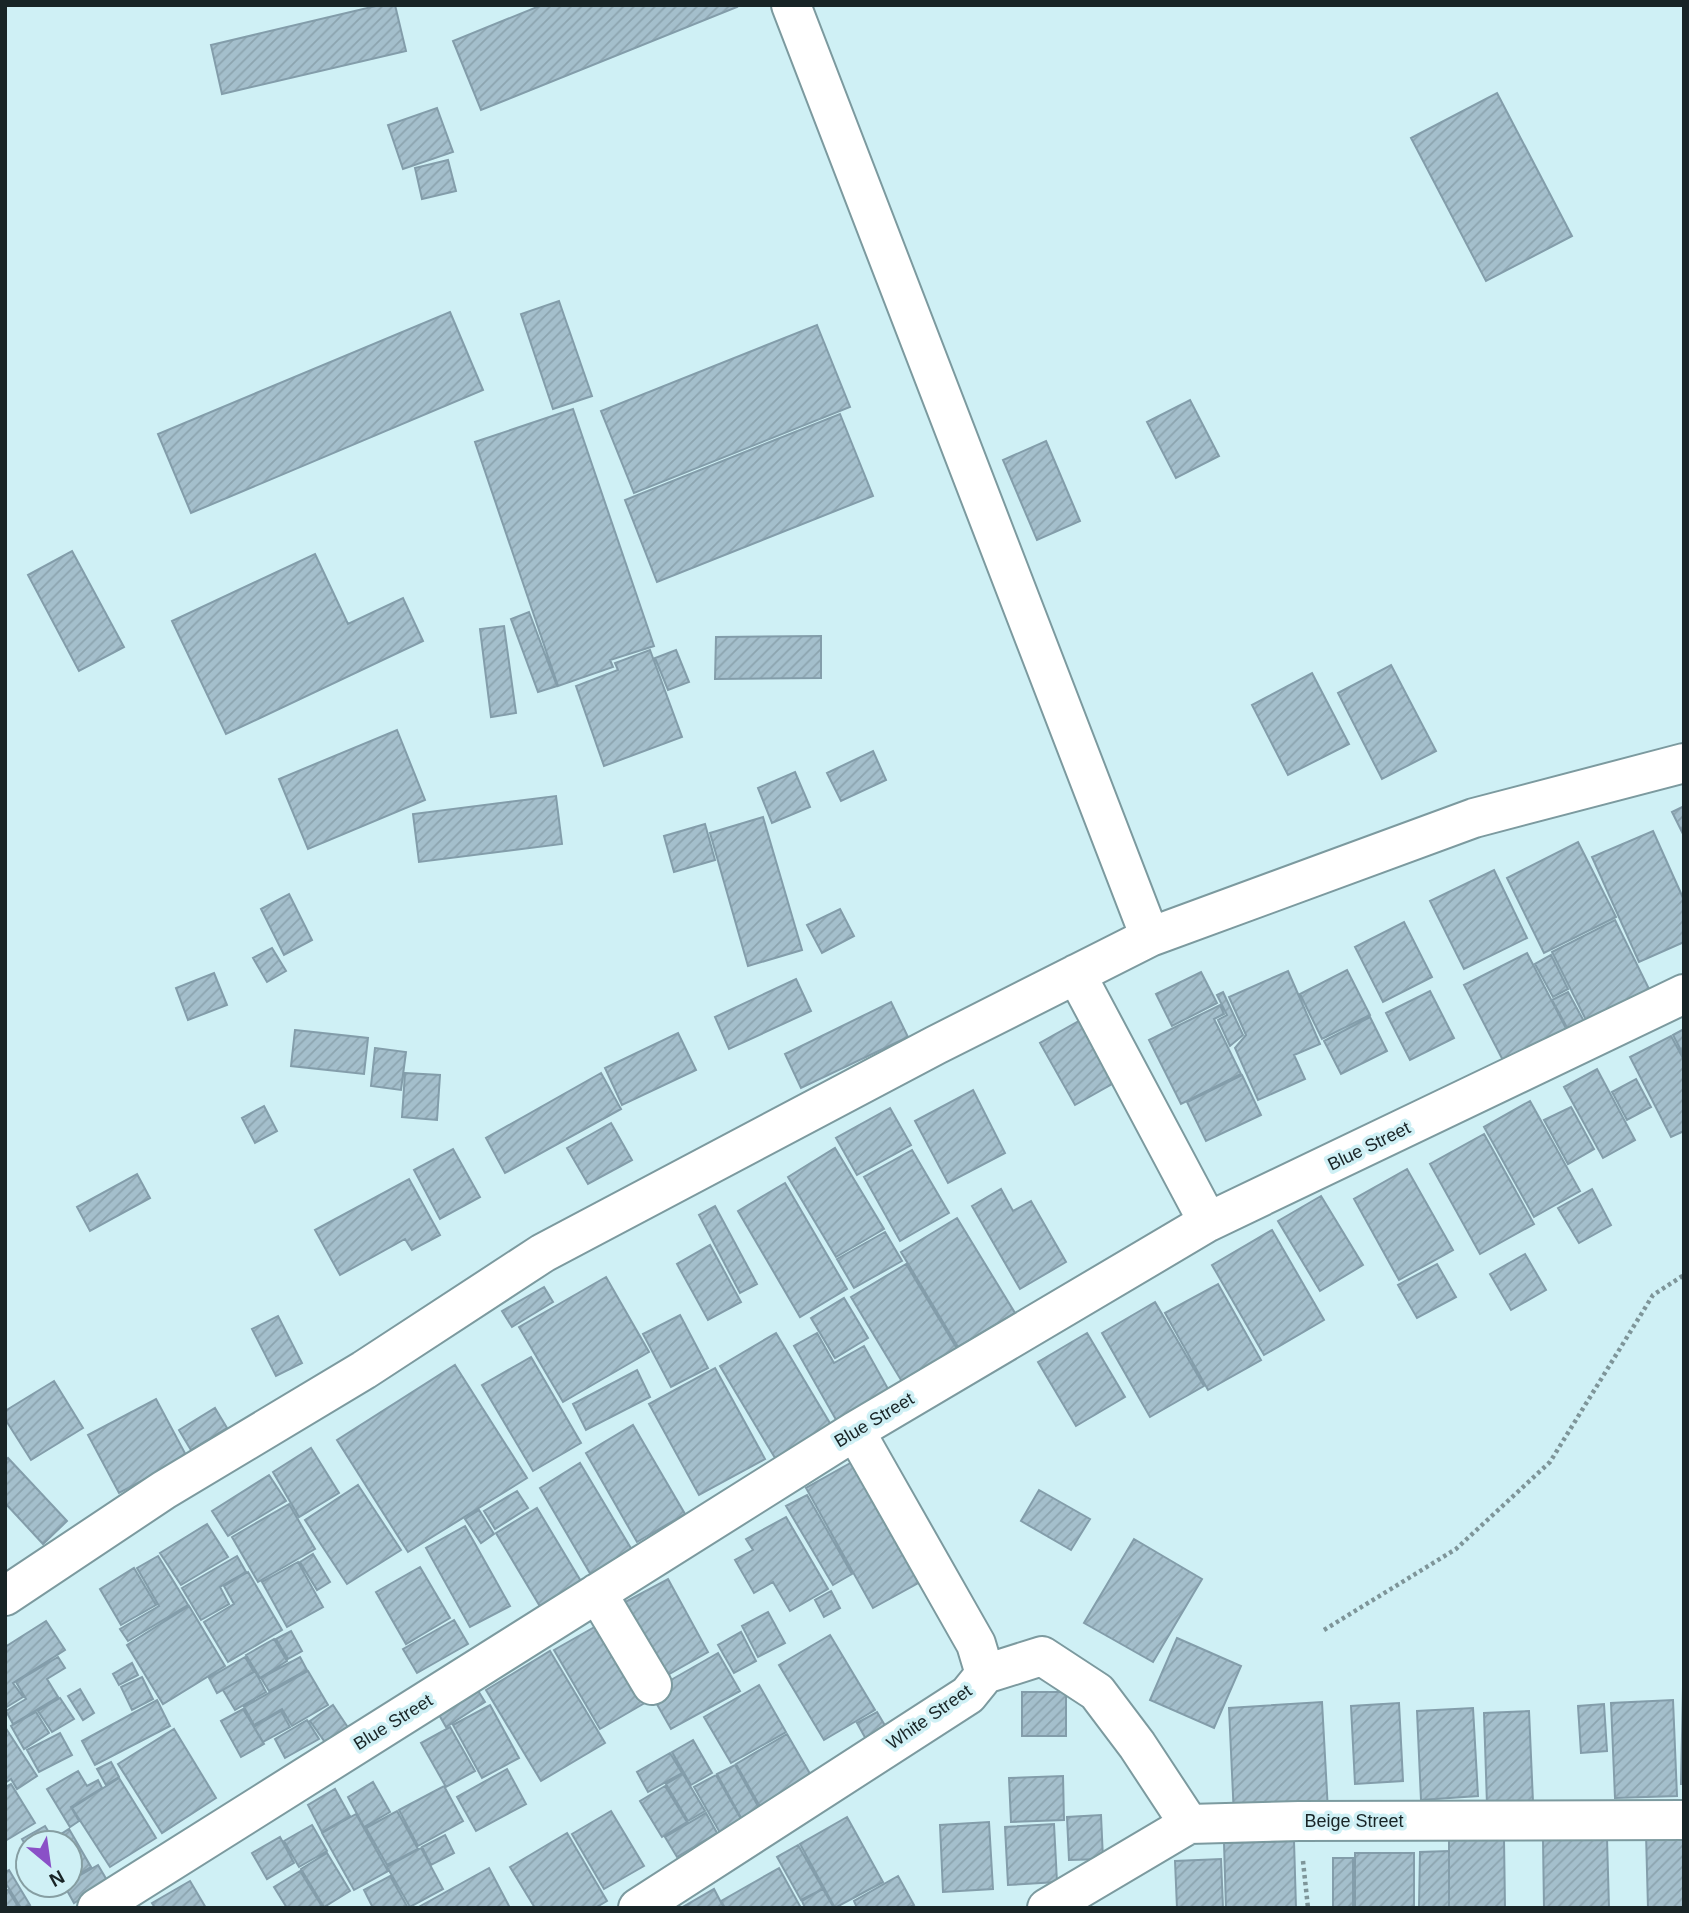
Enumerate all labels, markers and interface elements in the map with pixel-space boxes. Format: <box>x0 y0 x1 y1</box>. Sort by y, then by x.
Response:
street label: Blue Street <box>1325 1117 1413 1175</box>
street label: Blue Street <box>831 1388 917 1452</box>
street label: White Street <box>883 1680 975 1754</box>
street label: Blue Street <box>350 1690 436 1754</box>
street label: Beige Street <box>1304 1811 1404 1831</box>
north arrow <box>14 1829 84 1899</box>
text: N <box>46 1866 68 1891</box>

